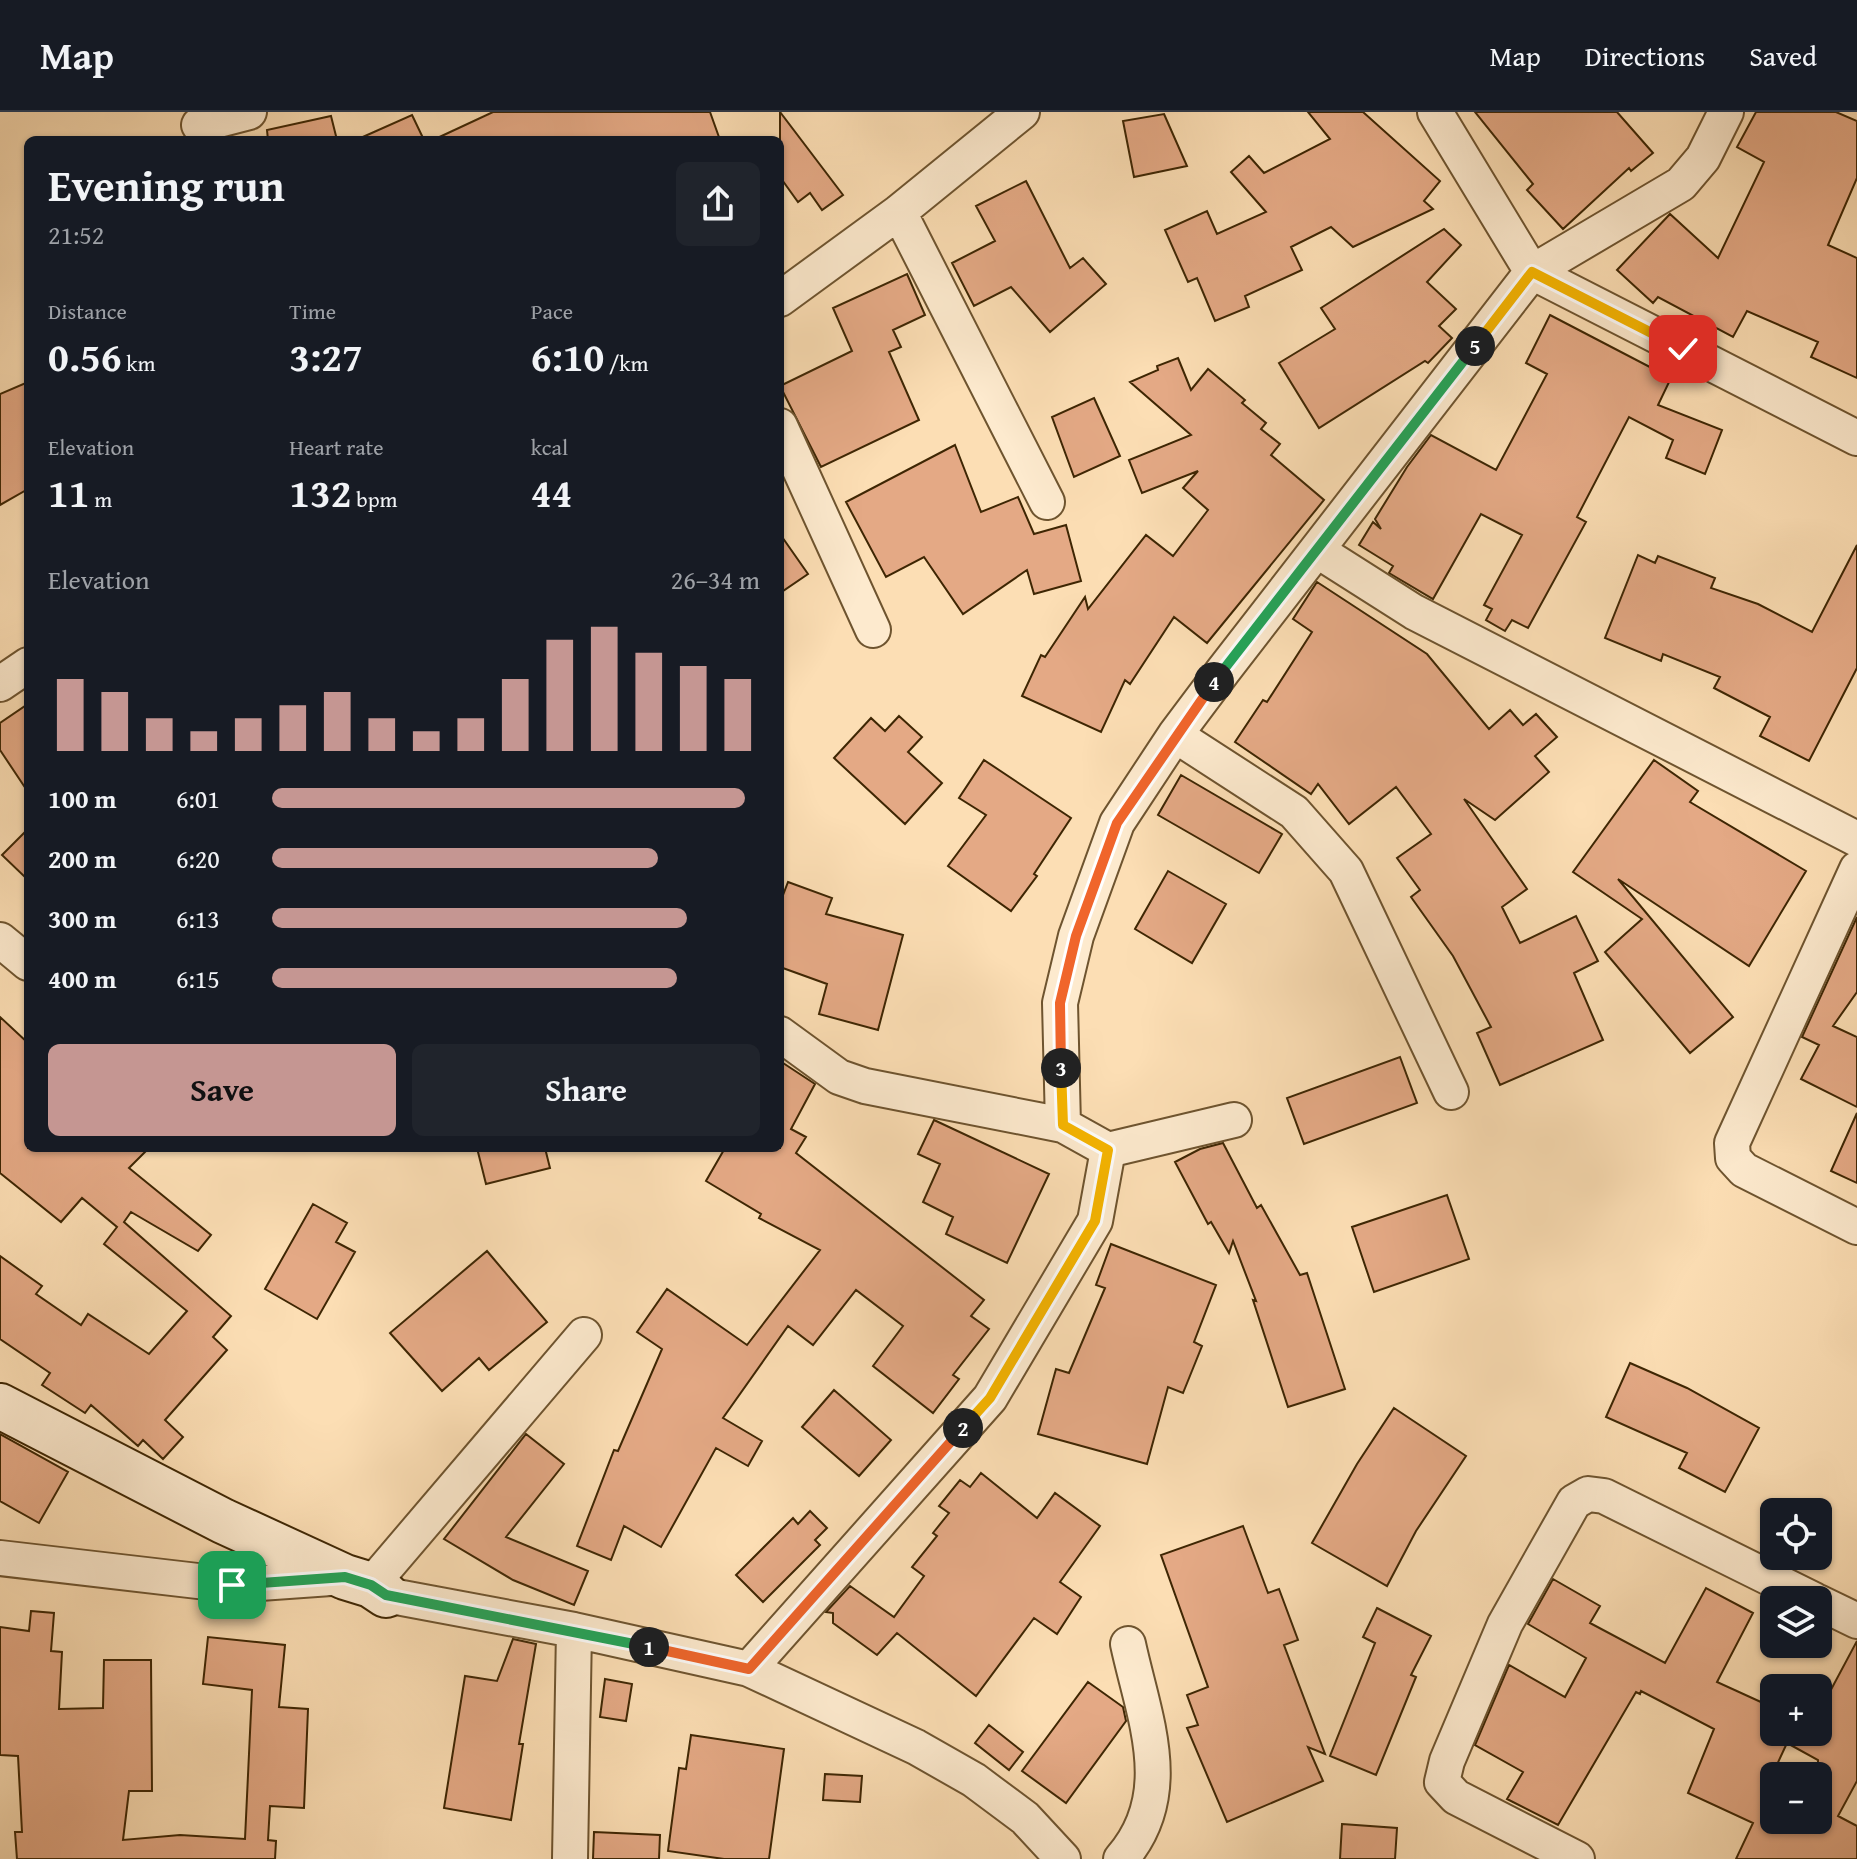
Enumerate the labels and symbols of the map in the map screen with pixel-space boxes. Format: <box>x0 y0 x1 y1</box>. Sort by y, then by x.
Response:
pin <box>1649 315 1717 383</box>
pin: 5 <box>1455 326 1495 366</box>
pin: 4 <box>1194 662 1234 702</box>
pin: 3 <box>1041 1048 1081 1088</box>
pin: 2 <box>943 1408 983 1448</box>
pin <box>198 1551 266 1619</box>
pin: 1 <box>629 1627 669 1667</box>

